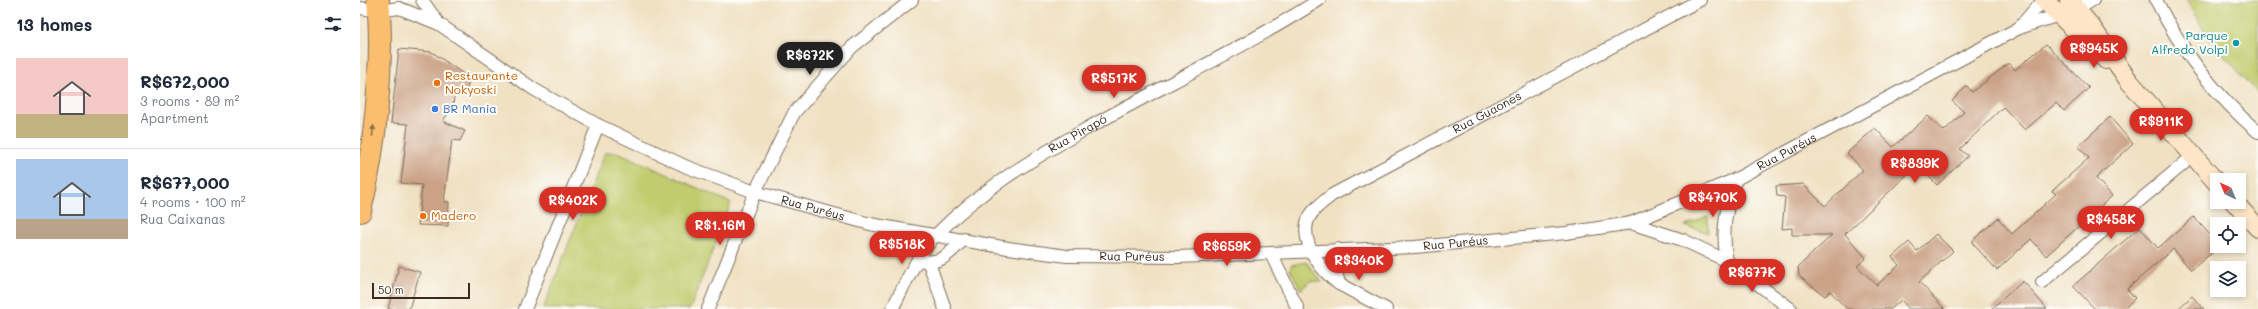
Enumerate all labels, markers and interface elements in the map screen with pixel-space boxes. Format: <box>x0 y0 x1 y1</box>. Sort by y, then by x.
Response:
text: 13 homes <box>16 13 92 35</box>
icon: filters <box>322 13 344 35</box>
place label: Parque Alfredo Volpi <box>2151 27 2228 57</box>
pin: R$945K <box>2061 35 2127 69</box>
marker: Parque Alfredo Volpi <box>2231 38 2241 48</box>
text: R$945K <box>2069 39 2119 56</box>
pin: R$672K <box>777 42 843 76</box>
text: R$672K <box>786 46 834 63</box>
pin: R$517K <box>1081 65 1147 99</box>
place label: Restaurante Nokyoski <box>445 67 518 97</box>
text: R$517K <box>1091 69 1137 86</box>
text: R$672,000 <box>140 70 230 92</box>
icon: home <box>48 74 96 122</box>
marker: Restaurante Nokyoski <box>432 78 442 88</box>
street label: Rua Guaones <box>1449 87 1524 137</box>
text: 3 rooms · 89 m² <box>140 92 239 109</box>
place label: BR Mania <box>443 100 497 116</box>
marker: BR Mania <box>430 104 440 114</box>
pin: R$911K <box>2128 108 2194 142</box>
text: Apartment <box>140 109 209 126</box>
street label: Rua Pirapó <box>1045 110 1109 156</box>
text: R$911K <box>2139 112 2183 129</box>
one-way arrow <box>370 125 377 137</box>
street label: Rua Puréus <box>1754 128 1819 173</box>
pin: R$839K <box>1882 150 1948 184</box>
text: R$839K <box>1890 154 1940 171</box>
text: R$677,000 <box>140 171 230 193</box>
north arrow <box>2210 173 2246 209</box>
map controls <box>2210 173 2246 297</box>
icon: home <box>48 175 96 223</box>
pin: R$470K <box>1680 184 1746 218</box>
pin: R$402K <box>540 187 606 221</box>
text: R$470K <box>1688 188 1738 205</box>
text: R$402K <box>548 191 598 208</box>
street label: Rua Puréus <box>779 191 847 224</box>
text: 4 rooms · 100 m² <box>140 193 246 210</box>
pin: R$458K <box>2078 206 2144 240</box>
place label: Madero <box>431 207 476 223</box>
text: Rua Caixanas <box>140 210 225 227</box>
text: R$458K <box>2086 210 2136 227</box>
marker: Madero <box>418 211 428 221</box>
pin: R$1.16M <box>683 212 757 246</box>
text: R$1.16M <box>695 216 745 233</box>
button: locate <box>2210 217 2246 253</box>
pin: R$518K <box>869 231 935 265</box>
street label: Rua Puréus <box>1422 231 1489 253</box>
pin: R$659K <box>1194 233 1260 267</box>
text: R$518K <box>879 235 926 252</box>
text: R$659K <box>1203 237 1251 254</box>
street label: Rua Puréus <box>1099 247 1165 264</box>
pin: R$340K <box>1326 247 1392 281</box>
text: R$340K <box>1334 251 1384 268</box>
pin: R$677K <box>1719 259 1785 293</box>
button: layers <box>2210 261 2246 297</box>
text: R$677K <box>1728 263 1776 280</box>
scale bar <box>372 281 470 300</box>
text: 50 m <box>378 282 404 297</box>

